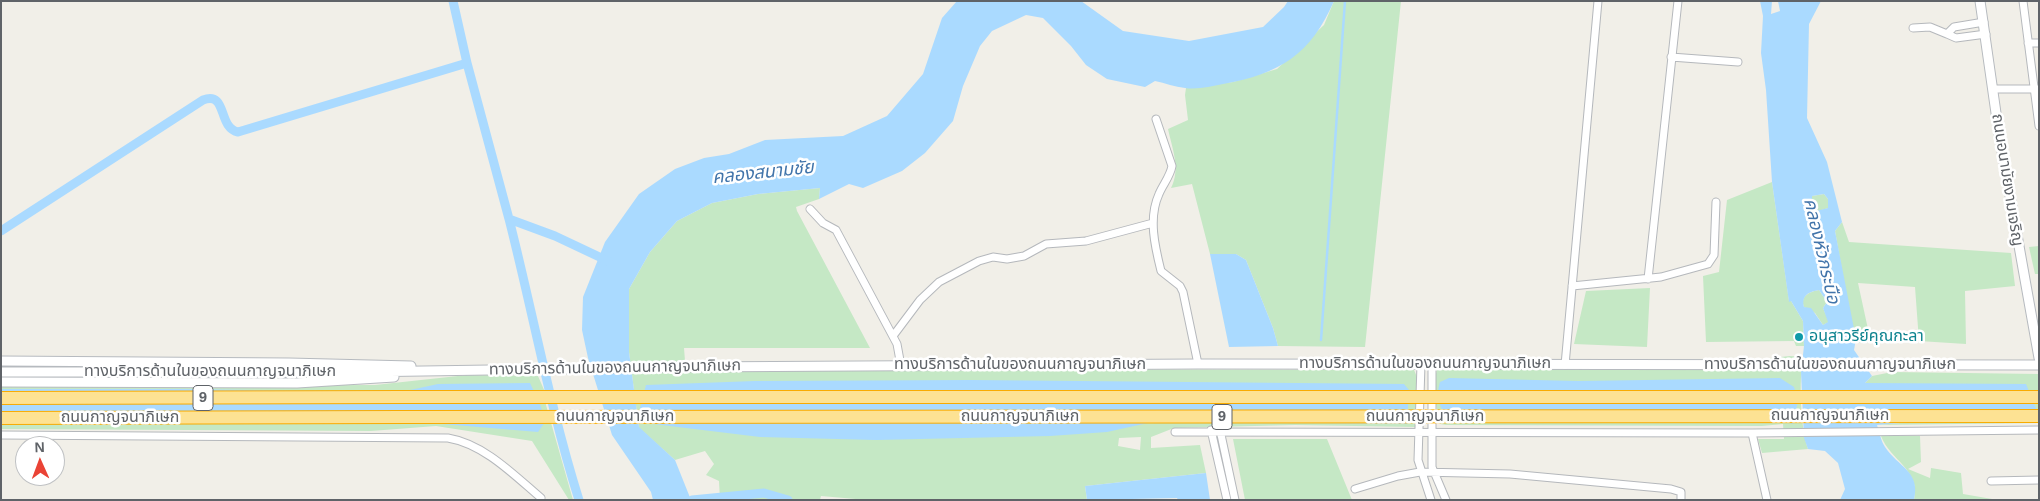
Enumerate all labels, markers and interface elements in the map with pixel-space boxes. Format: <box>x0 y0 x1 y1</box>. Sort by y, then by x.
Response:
street label: ถนนอนามัยงามเจริญ <box>1987 112 2027 248</box>
water label: คลองสนามชัย <box>711 157 815 189</box>
water label: คลองหัวกระบือ <box>1798 196 1844 306</box>
place label: อนุสาวรีย์คุณกะลา <box>1809 327 1924 347</box>
marker: อนุสาวรีย์คุณกะลา <box>1793 331 1805 343</box>
street label: ทางบริการด้านในของถนนกาญจนาภิเษก <box>1299 354 1551 374</box>
street label: ทางบริการด้านในของถนนกาญจนาภิเษก <box>894 355 1146 375</box>
street label: ทางบริการด้านในของถนนกาญจนาภิเษก <box>1704 355 1956 375</box>
street label: ทางบริการด้านในของถนนกาญจนาภิเษก <box>489 356 741 380</box>
street label: ทางบริการด้านในของถนนกาญจนาภิเษก <box>84 362 336 382</box>
road number: 9 <box>193 386 213 410</box>
road number: 9 <box>1212 404 1232 430</box>
street label: ถนนกาญจนาภิเษก <box>1771 406 1889 426</box>
street label: ถนนกาญจนาภิเษก <box>556 407 674 427</box>
street label: ถนนกาญจนาภิเษก <box>961 407 1079 427</box>
street label: ถนนกาญจนาภิเษก <box>1366 407 1484 427</box>
street label: ถนนกาญจนาภิเษก <box>61 408 179 428</box>
north arrow <box>15 436 65 486</box>
text: N <box>34 439 45 455</box>

